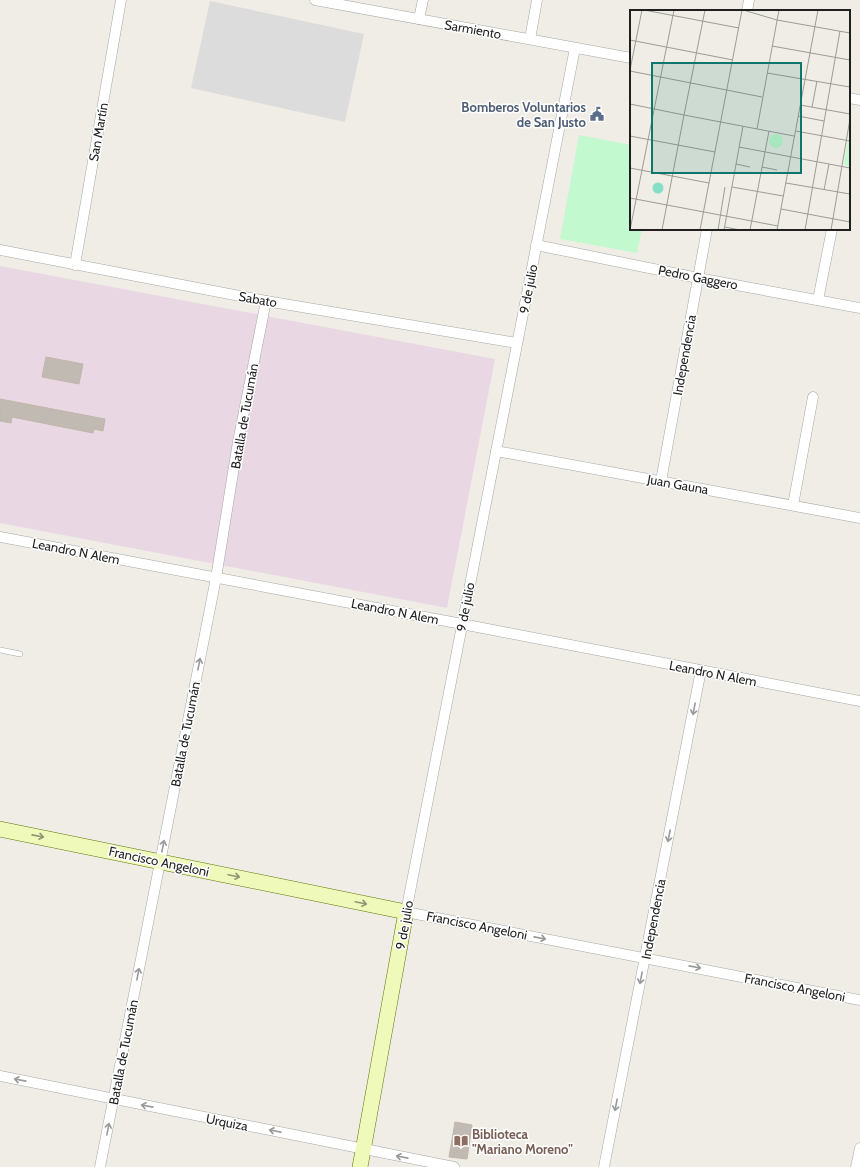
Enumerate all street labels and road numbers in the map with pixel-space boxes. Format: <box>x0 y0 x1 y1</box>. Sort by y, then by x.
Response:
street label: Sarmiento <box>443 16 503 42</box>
street label: San Martín <box>85 101 111 163</box>
street label: Pedro Gaggero <box>657 261 739 293</box>
street label: 9 de julio <box>515 263 542 315</box>
street label: Sabato <box>238 288 278 310</box>
street label: Independencia <box>669 313 699 397</box>
street label: Batalla de Tucumán <box>227 362 261 470</box>
street label: Juan Gauna <box>645 471 711 497</box>
street label: Leandro N Alem <box>31 535 121 567</box>
street label: 9 de julio <box>452 581 479 633</box>
street label: Leandro N Alem <box>350 595 440 627</box>
street label: Leandro N Alem <box>668 657 758 689</box>
street label: Batalla de Tucumán <box>167 680 203 788</box>
street label: Francisco Angeloni <box>107 843 211 879</box>
street label: Independencia <box>637 877 669 961</box>
street label: 9 de julio <box>392 899 417 951</box>
street label: Francisco Angeloni <box>425 907 529 943</box>
street label: Francisco Angeloni <box>743 969 847 1005</box>
street label: Batalla de Tucumán <box>105 998 141 1106</box>
street label: Urquiza <box>205 1110 250 1134</box>

